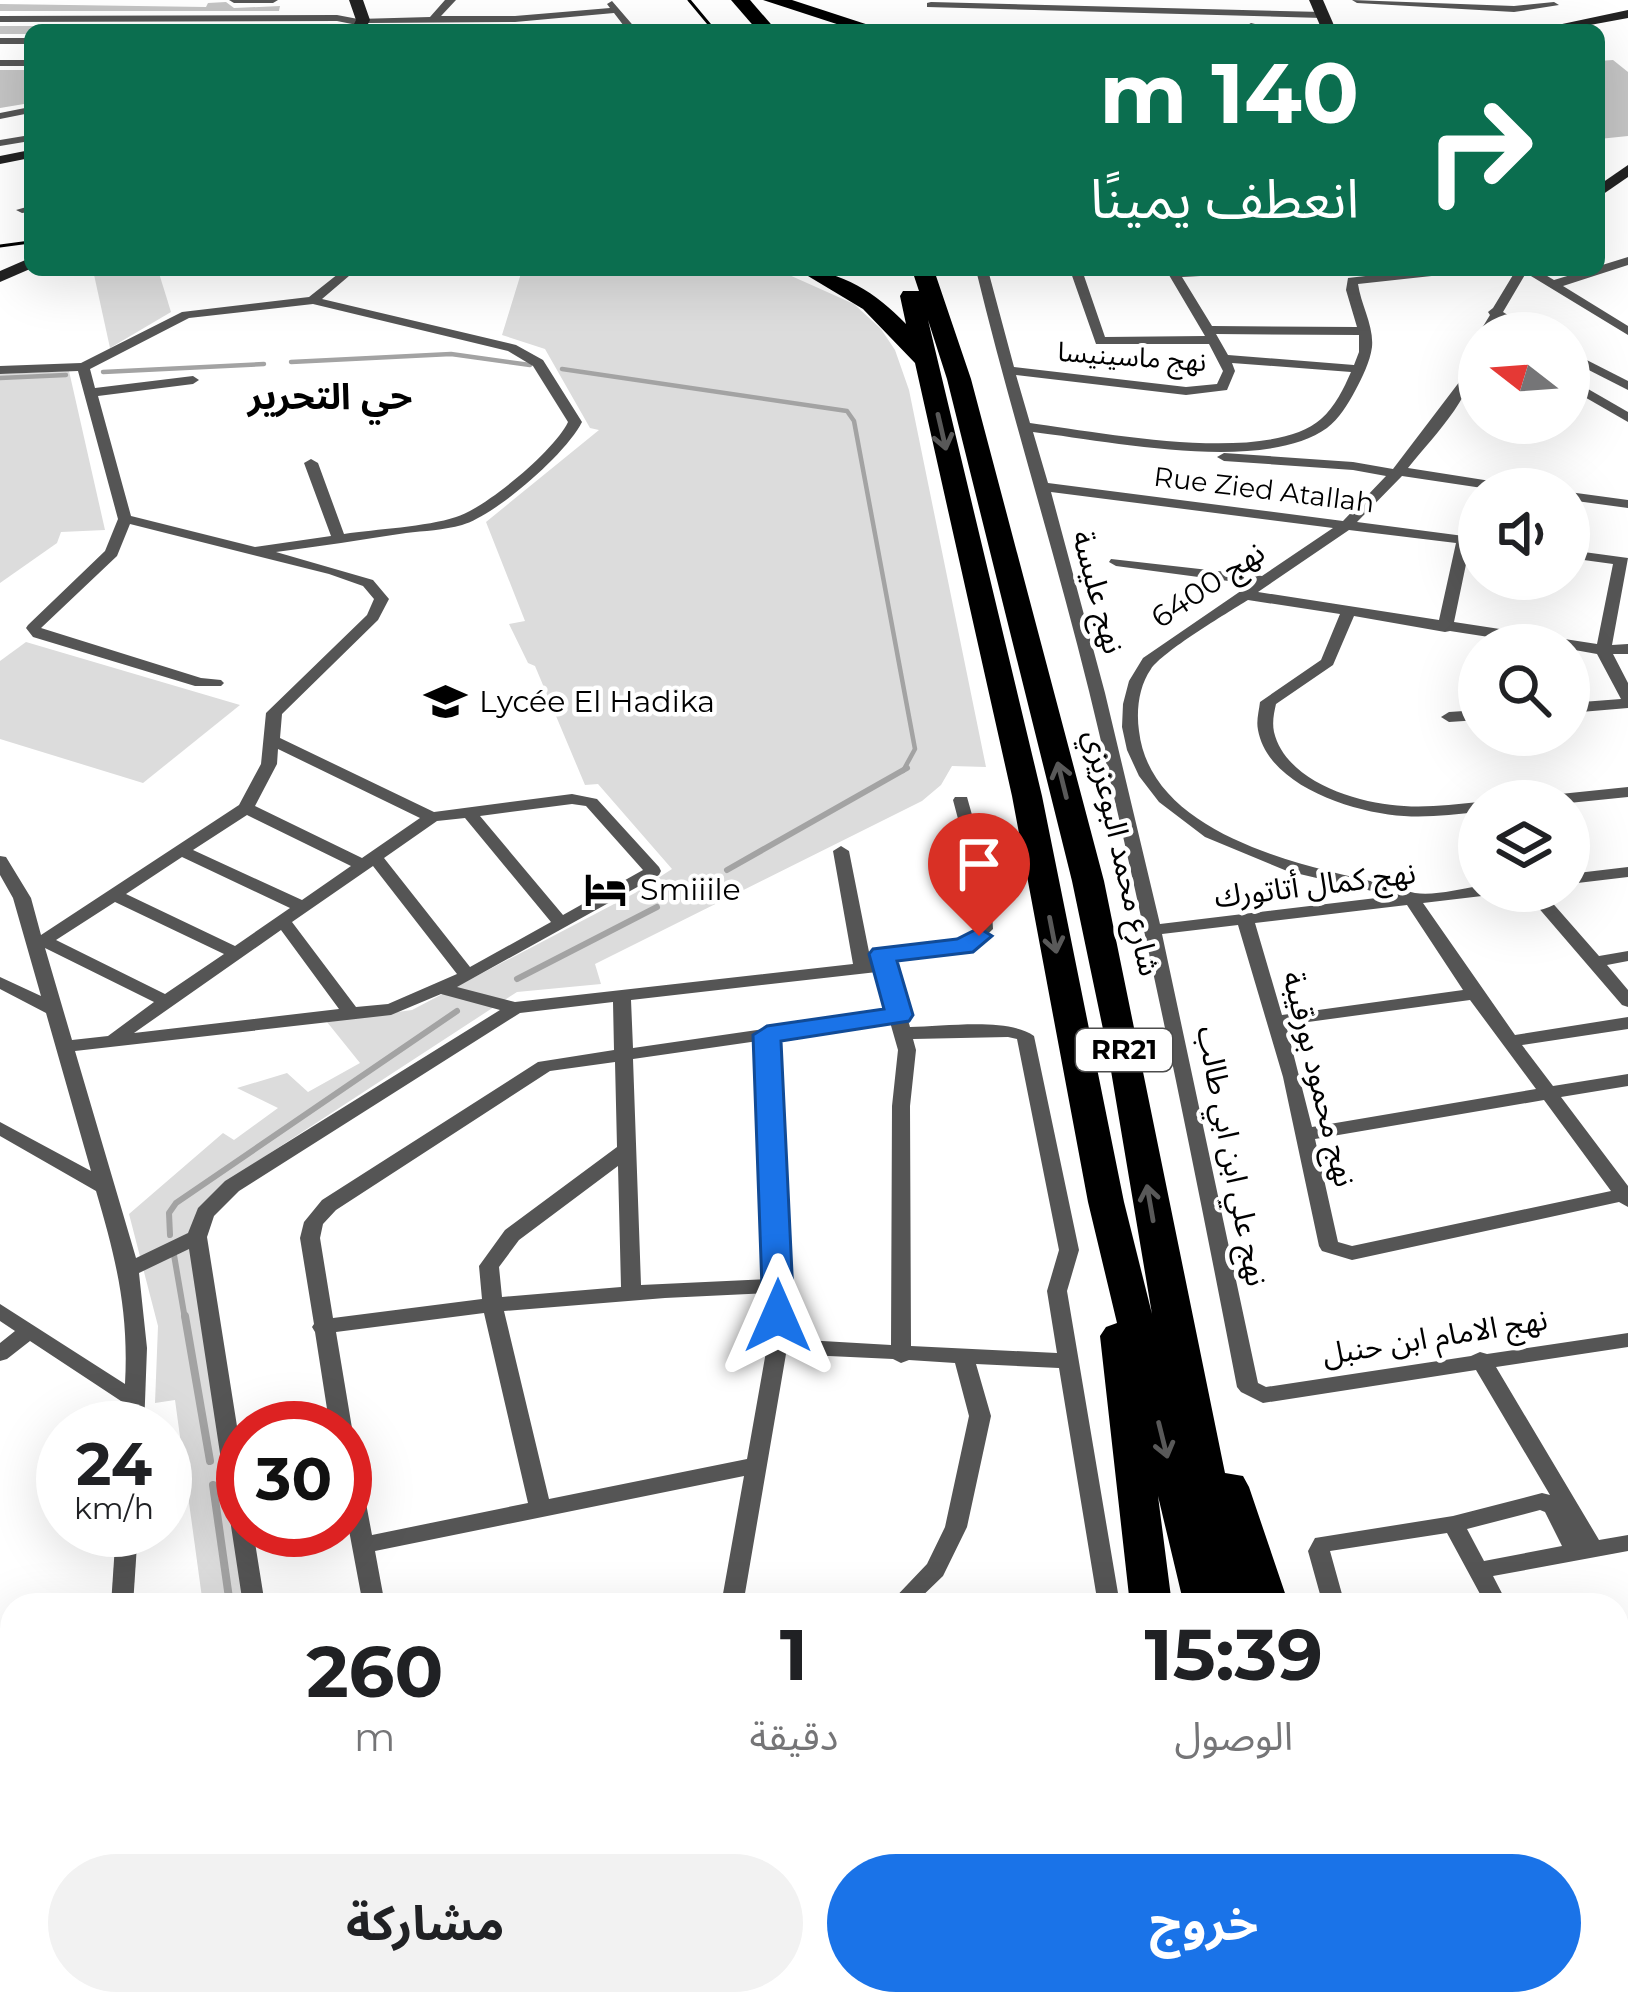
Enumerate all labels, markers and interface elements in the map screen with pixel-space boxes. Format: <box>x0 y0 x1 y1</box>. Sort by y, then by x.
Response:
text: 140 m <box>1099 42 1359 144</box>
icon: right <box>1401 72 1557 228</box>
text: انعطف يمينًا <box>1090 166 1359 232</box>
north arrow <box>1458 312 1590 444</box>
map controls <box>1458 312 1590 912</box>
street label: نهج ماسينيسا <box>1056 335 1207 382</box>
district label: حي التحرير <box>246 374 412 425</box>
one-way arrow <box>932 412 954 450</box>
street label: Rue Zied Atallah <box>1152 460 1376 519</box>
button: sound <box>1458 468 1590 600</box>
street label: نهج عليسة <box>1060 526 1133 659</box>
street label: نهج 6400 <box>1144 533 1274 639</box>
button: search <box>1458 624 1590 756</box>
school or university icon: Lycée El Hadika <box>422 679 468 725</box>
place label: Lycée El Hadika <box>479 683 715 720</box>
street label: شارع محمد البوعزيزي <box>1071 726 1169 981</box>
one-way arrow <box>1050 762 1072 800</box>
button: layers <box>1458 780 1590 912</box>
pin <box>928 813 1030 936</box>
icon: arrive <box>946 831 1012 897</box>
street label: نهج كمال أتاتورك <box>1212 854 1418 919</box>
hotel icon: Smiiile <box>583 867 629 913</box>
place label: Smiiile <box>640 871 741 908</box>
one-way arrow <box>1043 915 1066 954</box>
street label: نهج محمود بورقيبة <box>1271 967 1364 1192</box>
street label: نهج علي ابن ابي طالب <box>1184 1023 1276 1290</box>
road number: RR21 <box>1076 1029 1172 1071</box>
one-way arrow <box>1138 1184 1161 1223</box>
position arrow <box>715 1253 841 1379</box>
street label: نهج الامام ابن حنبل <box>1320 1300 1551 1377</box>
speed limit sign: 30 <box>216 1401 372 1557</box>
one-way arrow <box>1153 1420 1175 1458</box>
text: 24 <box>76 1427 152 1500</box>
text: km/h <box>74 1490 154 1527</box>
text: 1 <box>780 1610 808 1698</box>
text: 15:39 <box>1144 1610 1323 1698</box>
text: 260 <box>306 1627 443 1715</box>
text: دقيقة <box>749 1712 838 1760</box>
text: الوصول <box>1174 1712 1293 1760</box>
text: m <box>354 1713 395 1761</box>
button: مشاركة <box>48 1854 803 1992</box>
button: خروج <box>827 1854 1581 1992</box>

